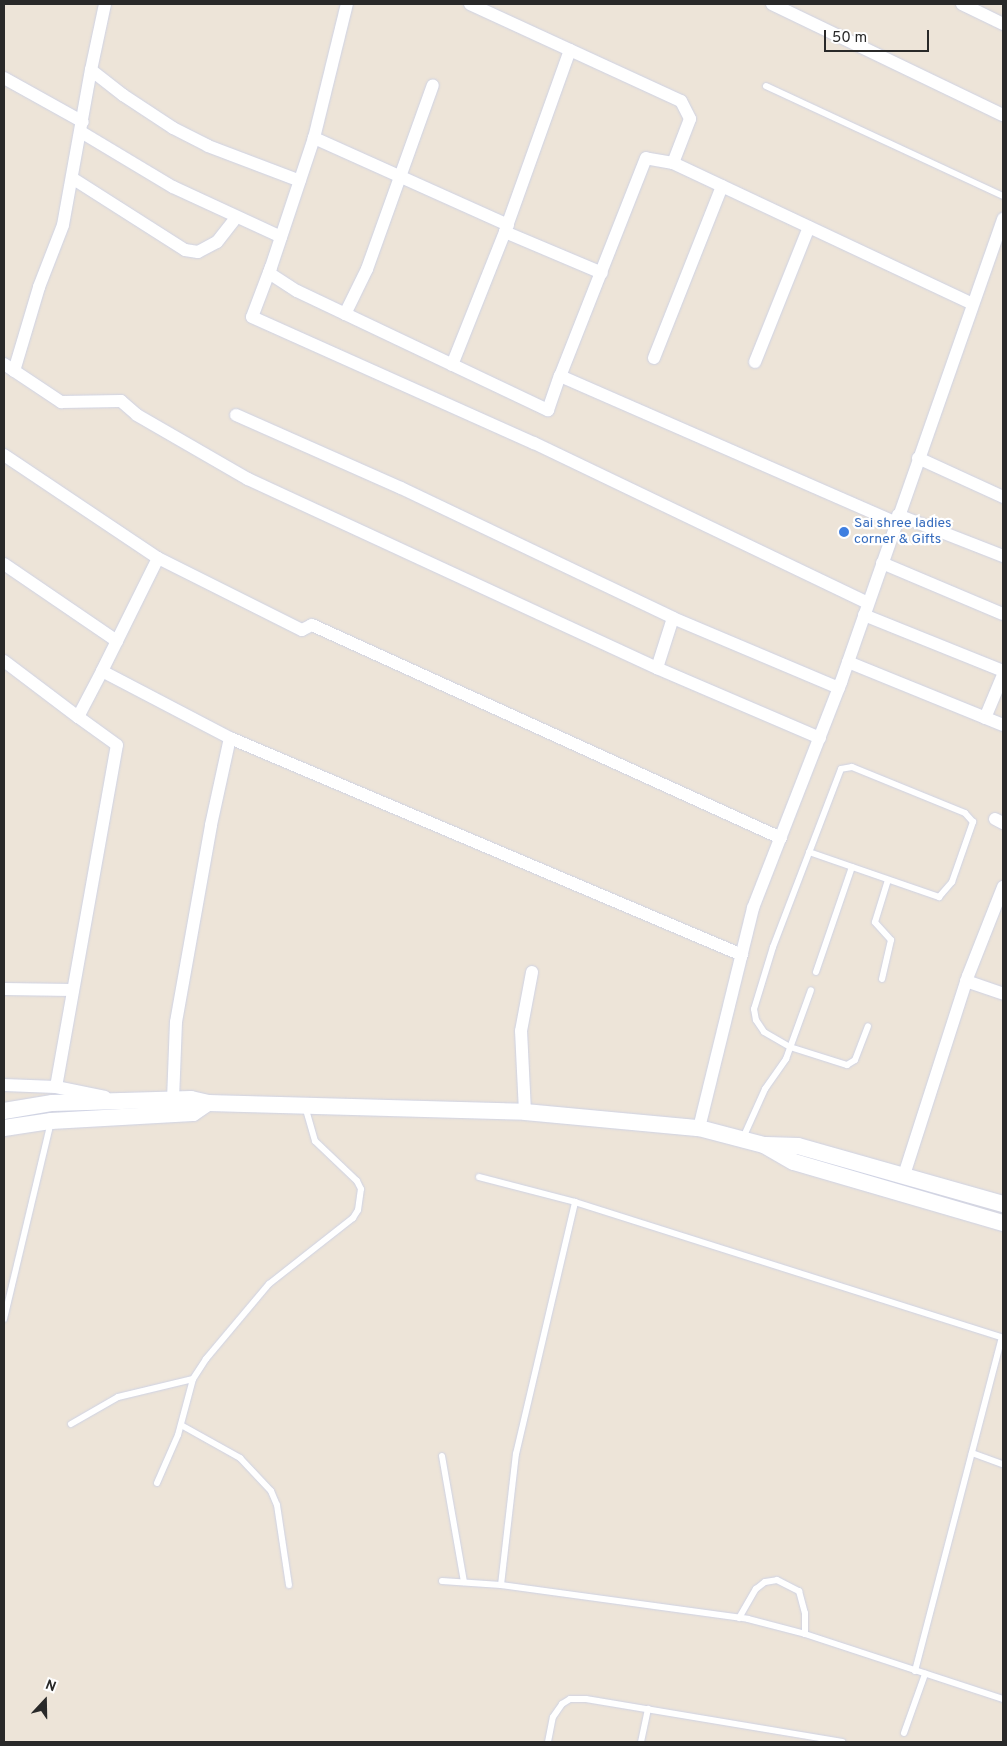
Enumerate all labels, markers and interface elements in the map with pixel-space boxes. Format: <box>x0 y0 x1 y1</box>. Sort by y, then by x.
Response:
scale bar <box>827 20 932 52</box>
text: 50 m <box>832 29 867 48</box>
place label: Sai shree ladies corner & Gifts <box>854 516 952 548</box>
marker: Sai shree ladies corner & Gifts <box>838 526 850 538</box>
north arrow <box>20 1676 70 1726</box>
text: N <box>43 1677 58 1696</box>

